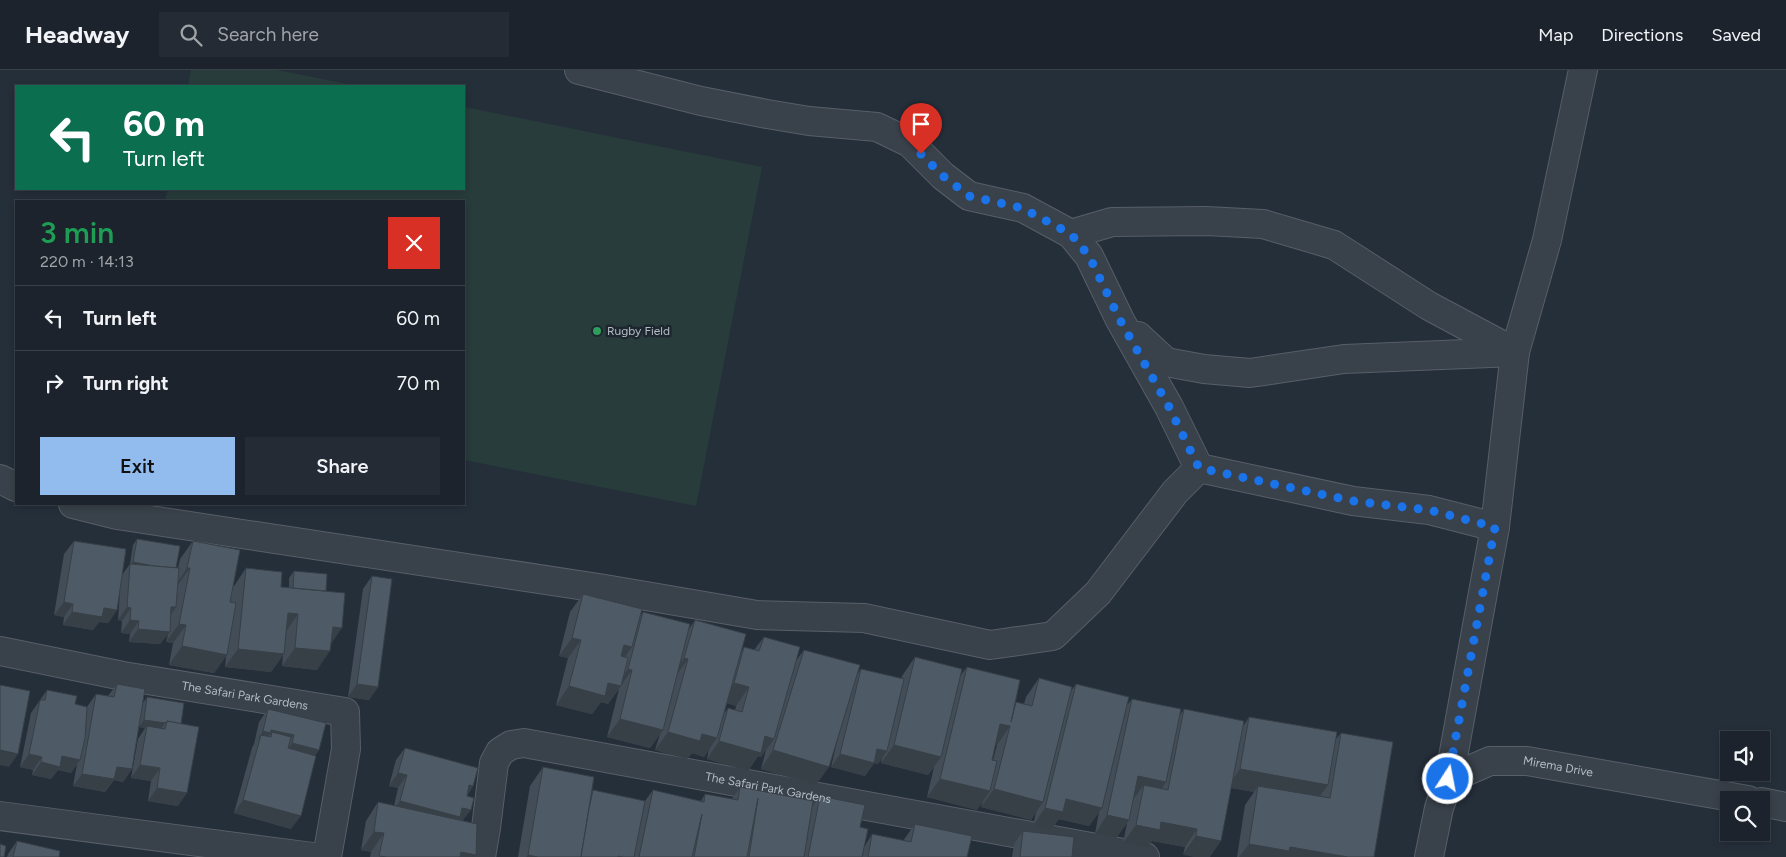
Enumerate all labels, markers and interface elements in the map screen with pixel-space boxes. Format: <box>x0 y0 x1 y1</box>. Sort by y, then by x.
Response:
search box <box>159 12 509 57</box>
text: Headway <box>25 20 129 49</box>
icon: search <box>177 21 205 49</box>
text: Search here <box>217 23 319 46</box>
text: Map <box>1538 24 1573 46</box>
text: Directions <box>1601 24 1683 46</box>
text: Saved <box>1711 24 1761 46</box>
text: 60 m <box>123 103 205 145</box>
pin <box>900 103 942 154</box>
icon: left <box>40 105 105 170</box>
icon: arrive <box>907 110 935 138</box>
text: Turn left <box>123 145 205 172</box>
text: 3 min <box>40 214 114 251</box>
button: close <box>388 217 440 269</box>
text: 220 m · 14:13 <box>40 252 134 271</box>
icon: left <box>40 304 68 332</box>
text: Turn left <box>83 307 157 330</box>
text: 60 m <box>396 307 440 330</box>
place label: Rugby Field <box>607 324 670 338</box>
marker: Rugby Field <box>591 325 603 337</box>
icon: right <box>40 369 68 397</box>
text: Turn right <box>83 372 169 395</box>
text: 70 m <box>397 372 440 395</box>
button: Exit <box>40 437 235 495</box>
button: Share <box>245 437 440 495</box>
street label: The Safari Park Gardens <box>181 679 309 713</box>
map controls <box>1720 731 1770 841</box>
button: sound <box>1720 731 1770 781</box>
position arrow <box>1421 752 1473 804</box>
street label: Mirema Drive <box>1522 753 1595 780</box>
street label: The Safari Park Gardens <box>704 769 833 806</box>
button: search <box>1720 791 1770 841</box>

